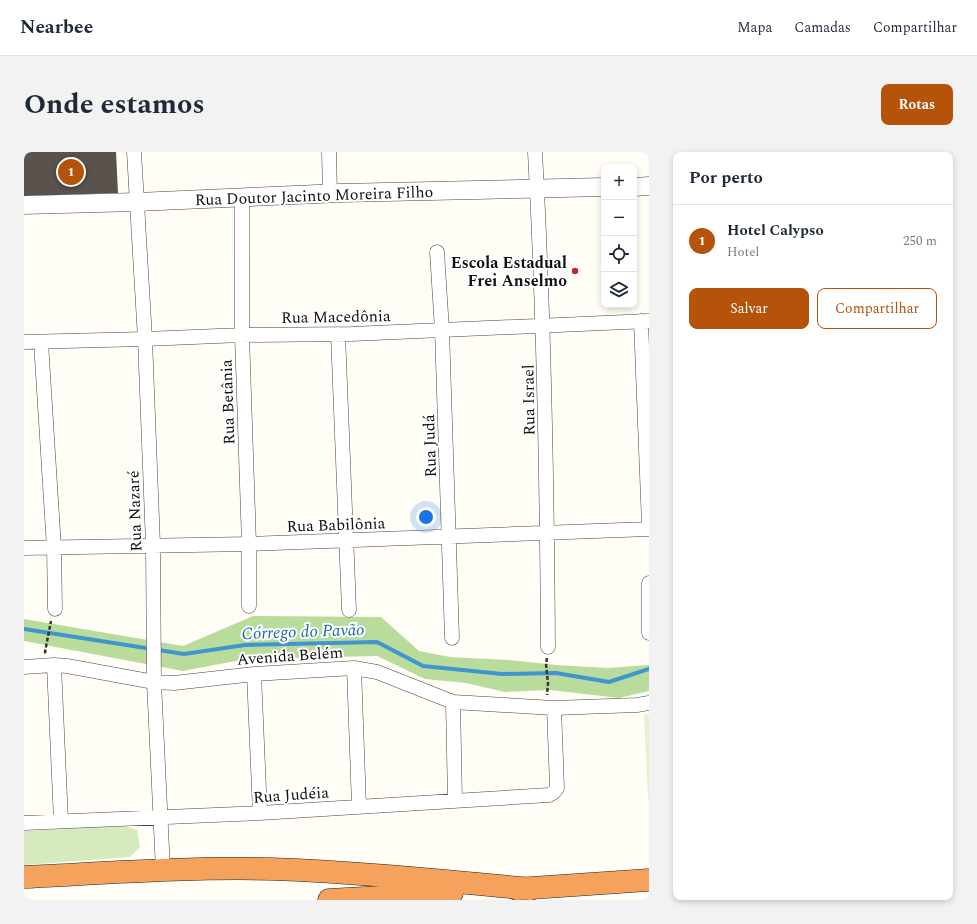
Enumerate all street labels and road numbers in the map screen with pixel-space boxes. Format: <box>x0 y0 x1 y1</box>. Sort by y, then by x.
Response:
street label: Rua Doutor Jacinto Moreira Filho <box>194 180 434 212</box>
street label: Rua Macedônia <box>281 304 391 330</box>
street label: Rua Betânia <box>215 359 241 445</box>
street label: Rua Israel <box>516 364 542 436</box>
street label: Rua Judá <box>417 414 443 478</box>
street label: Rua Nazaré <box>122 470 148 552</box>
street label: Rua Babilônia <box>286 511 386 539</box>
street label: Avenida Belém <box>236 640 344 672</box>
street label: Rua Judéia <box>252 780 330 810</box>

